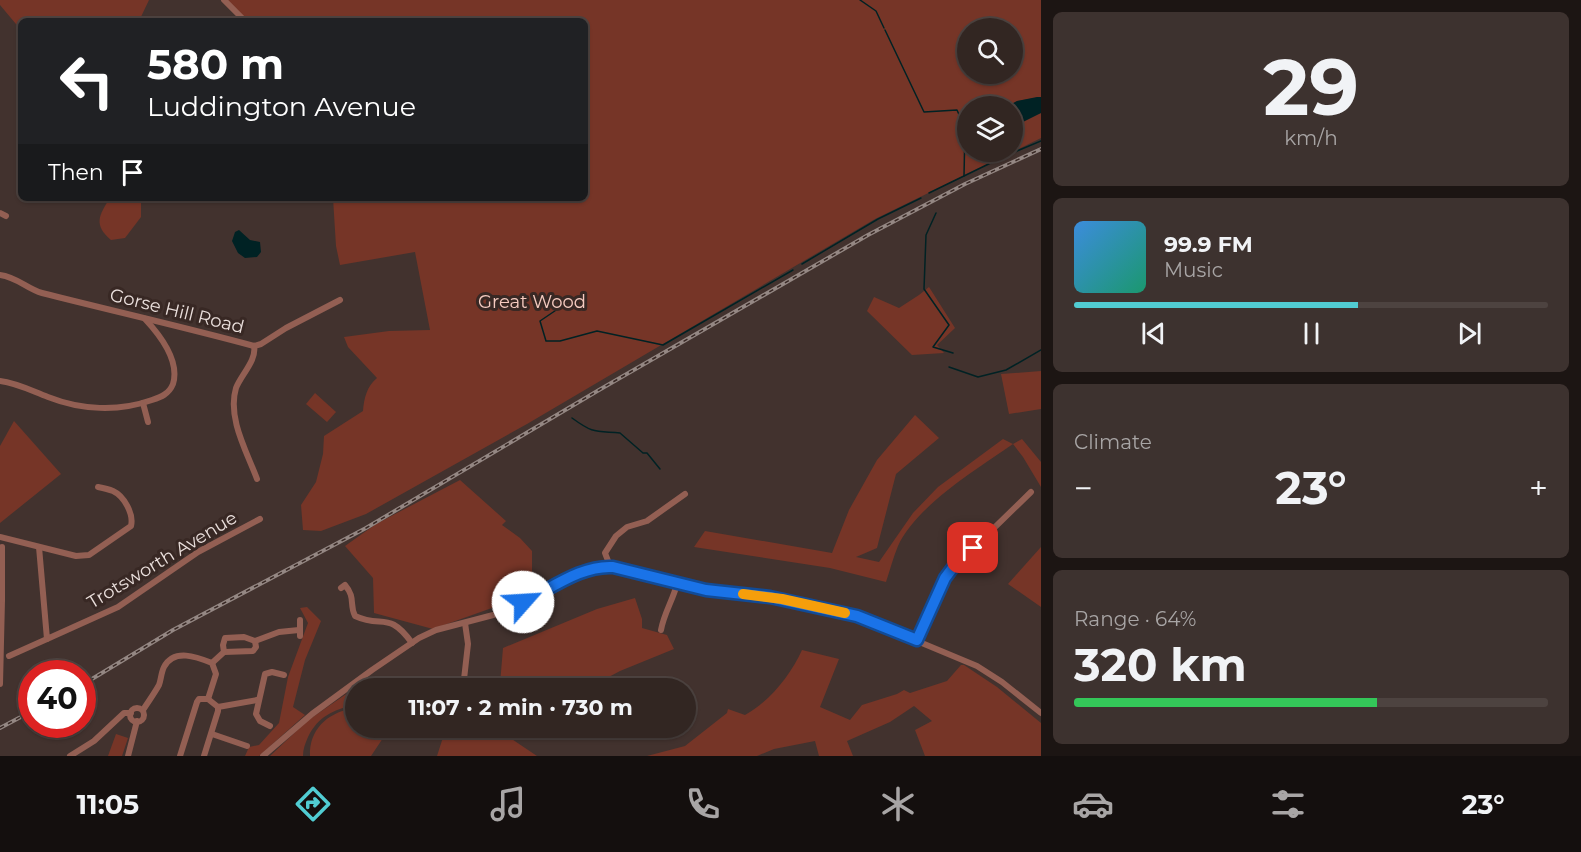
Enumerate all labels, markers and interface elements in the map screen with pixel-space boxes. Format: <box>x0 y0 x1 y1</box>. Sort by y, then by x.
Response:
map controls <box>957 18 1023 162</box>
button: search <box>957 18 1023 84</box>
text: 580 m <box>147 38 284 90</box>
text: 29 <box>1263 39 1359 135</box>
icon: left <box>48 42 126 120</box>
text: Luddington Avenue <box>147 90 416 123</box>
button: layers <box>957 96 1023 162</box>
text: km/h <box>1284 126 1338 150</box>
icon: arrive <box>116 156 149 189</box>
text: Then <box>48 159 104 186</box>
text: 99.9 FM <box>1164 231 1253 258</box>
text: Music <box>1164 258 1223 282</box>
street label: Gorse Hill Road <box>108 284 246 338</box>
park label: Great Wood <box>478 291 586 313</box>
icon: previous <box>1137 317 1170 350</box>
icon: pause <box>1295 317 1328 350</box>
icon: next <box>1453 317 1486 350</box>
text: Climate <box>1074 430 1152 454</box>
text: 23° <box>1275 460 1347 515</box>
text: − <box>1074 468 1093 508</box>
text: + <box>1529 468 1548 508</box>
street label: Trotsworth Avenue <box>83 507 241 613</box>
pin <box>947 522 998 573</box>
icon: arrive <box>956 531 989 564</box>
position arrow <box>491 570 555 634</box>
text: Range · 64% <box>1074 607 1196 631</box>
text: 320 km <box>1074 637 1247 692</box>
speed limit sign: 40 <box>18 660 96 738</box>
text: 11:07 · 2 min · 730 m <box>408 694 633 721</box>
icon: directions <box>292 783 334 825</box>
icon: music <box>487 783 529 825</box>
icon: phone <box>682 783 724 825</box>
icon: climate <box>877 783 919 825</box>
icon: car <box>1072 783 1114 825</box>
icon: filters <box>1267 783 1309 825</box>
text: 11:05 <box>76 788 139 821</box>
text: 23° <box>1462 788 1504 821</box>

